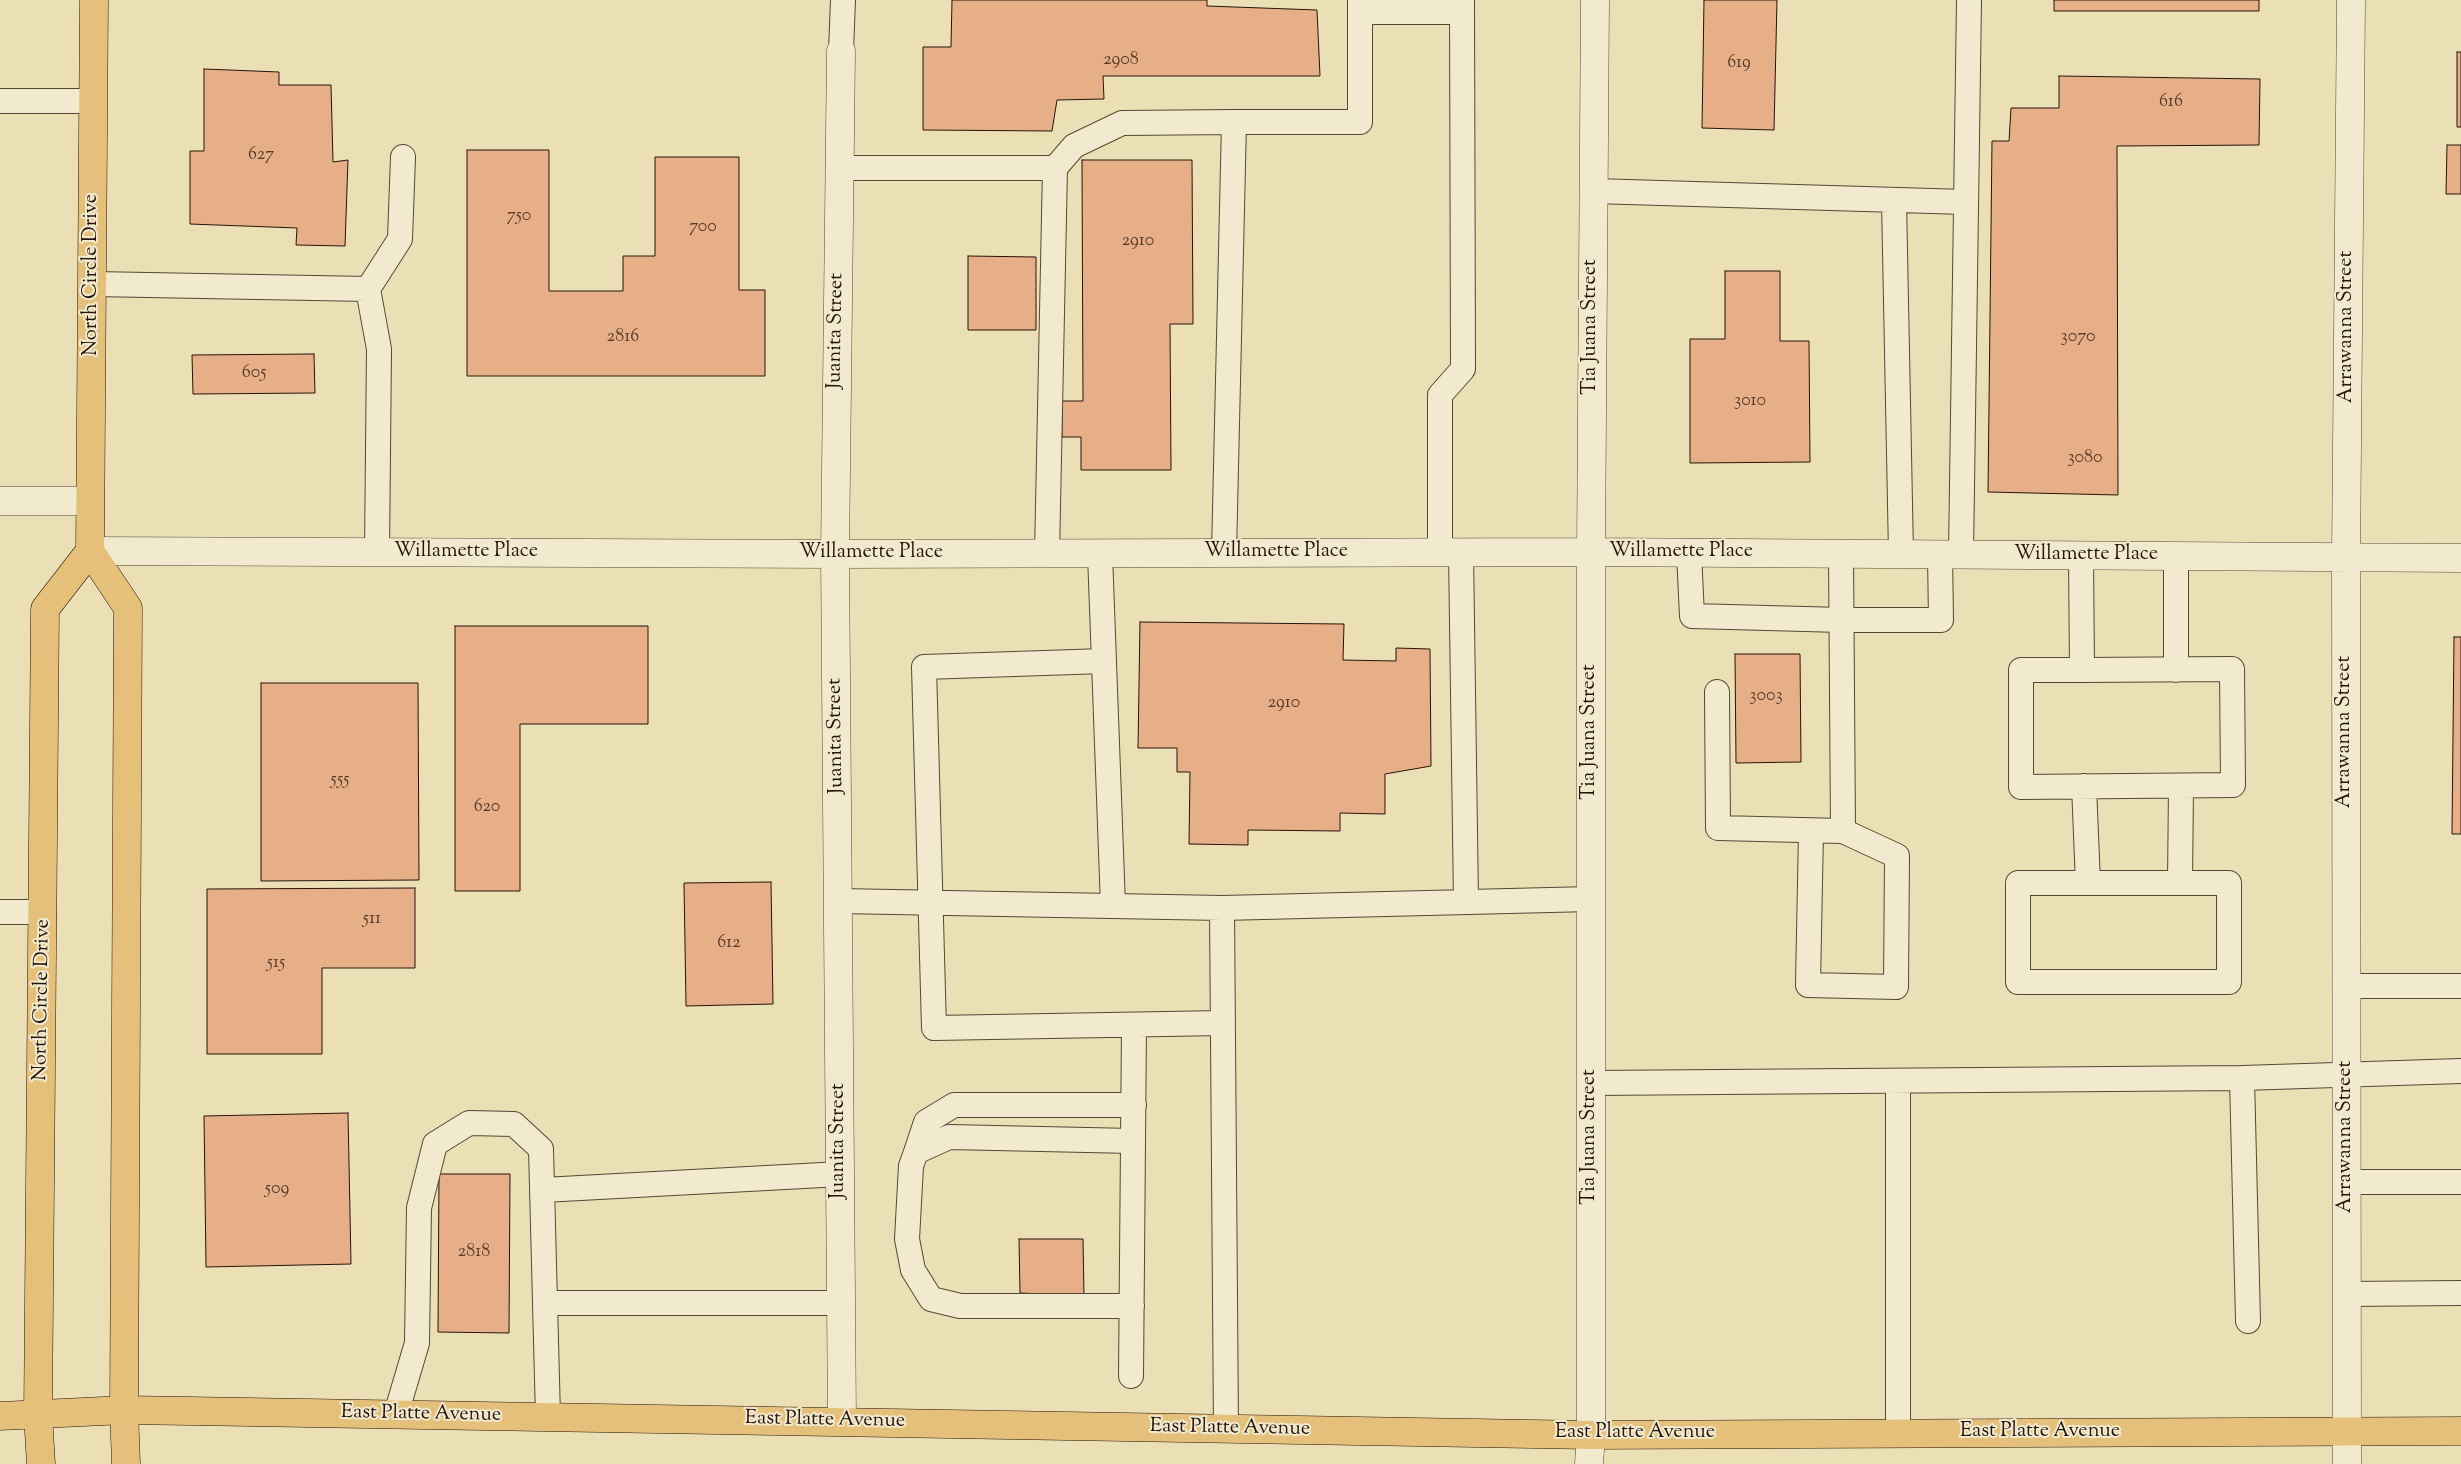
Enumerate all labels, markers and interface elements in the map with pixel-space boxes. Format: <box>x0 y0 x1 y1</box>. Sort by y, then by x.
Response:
house number: 2908 <box>1103 50 1139 72</box>
house number: 619 <box>1727 53 1751 75</box>
house number: 616 <box>2159 92 2183 114</box>
house number: 627 <box>248 145 274 167</box>
street label: North Circle Drive <box>81 194 105 356</box>
house number: 750 <box>507 206 531 228</box>
house number: 700 <box>689 217 717 239</box>
house number: 2910 <box>1122 231 1154 253</box>
street label: Arrawanna Street <box>2336 251 2360 403</box>
street label: Tia Juana Street <box>1580 259 1604 395</box>
street label: Juanita Street <box>824 273 850 389</box>
house number: 2816 <box>607 327 639 349</box>
house number: 3070 <box>2061 327 2095 349</box>
house number: 605 <box>242 363 266 385</box>
house number: 3010 <box>1734 391 1766 413</box>
house number: 3080 <box>2067 448 2103 470</box>
street label: Willamette Place <box>394 541 538 565</box>
street label: Willamette Place <box>1204 541 1348 565</box>
street label: Willamette Place <box>1609 541 1753 565</box>
street label: Willamette Place <box>799 542 943 566</box>
street label: Willamette Place <box>2014 544 2158 568</box>
street label: Arrawanna Street <box>2334 656 2358 808</box>
street label: Tia Juana Street <box>1579 664 1603 800</box>
street label: Juanita Street <box>824 678 850 794</box>
house number: 3003 <box>1749 686 1783 708</box>
house number: 2910 <box>1268 693 1300 715</box>
house number: 555 <box>331 770 349 792</box>
house number: 620 <box>474 797 500 819</box>
house number: 511 <box>363 909 381 931</box>
street label: North Circle Drive <box>30 919 56 1081</box>
house number: 612 <box>717 933 741 955</box>
house number: 515 <box>267 953 285 975</box>
street label: Arrawanna Street <box>2335 1061 2359 1213</box>
street label: Tia Juana Street <box>1579 1069 1603 1205</box>
street label: Juanita Street <box>828 1083 852 1199</box>
house number: 509 <box>265 1179 289 1201</box>
house number: 2818 <box>458 1242 490 1264</box>
street label: East Platte Avenue <box>341 1402 501 1428</box>
street label: East Platte Avenue <box>745 1408 905 1434</box>
street label: East Platte Avenue <box>1150 1416 1310 1442</box>
street label: East Platte Avenue <box>1960 1421 2120 1445</box>
street label: East Platte Avenue <box>1555 1422 1715 1446</box>

